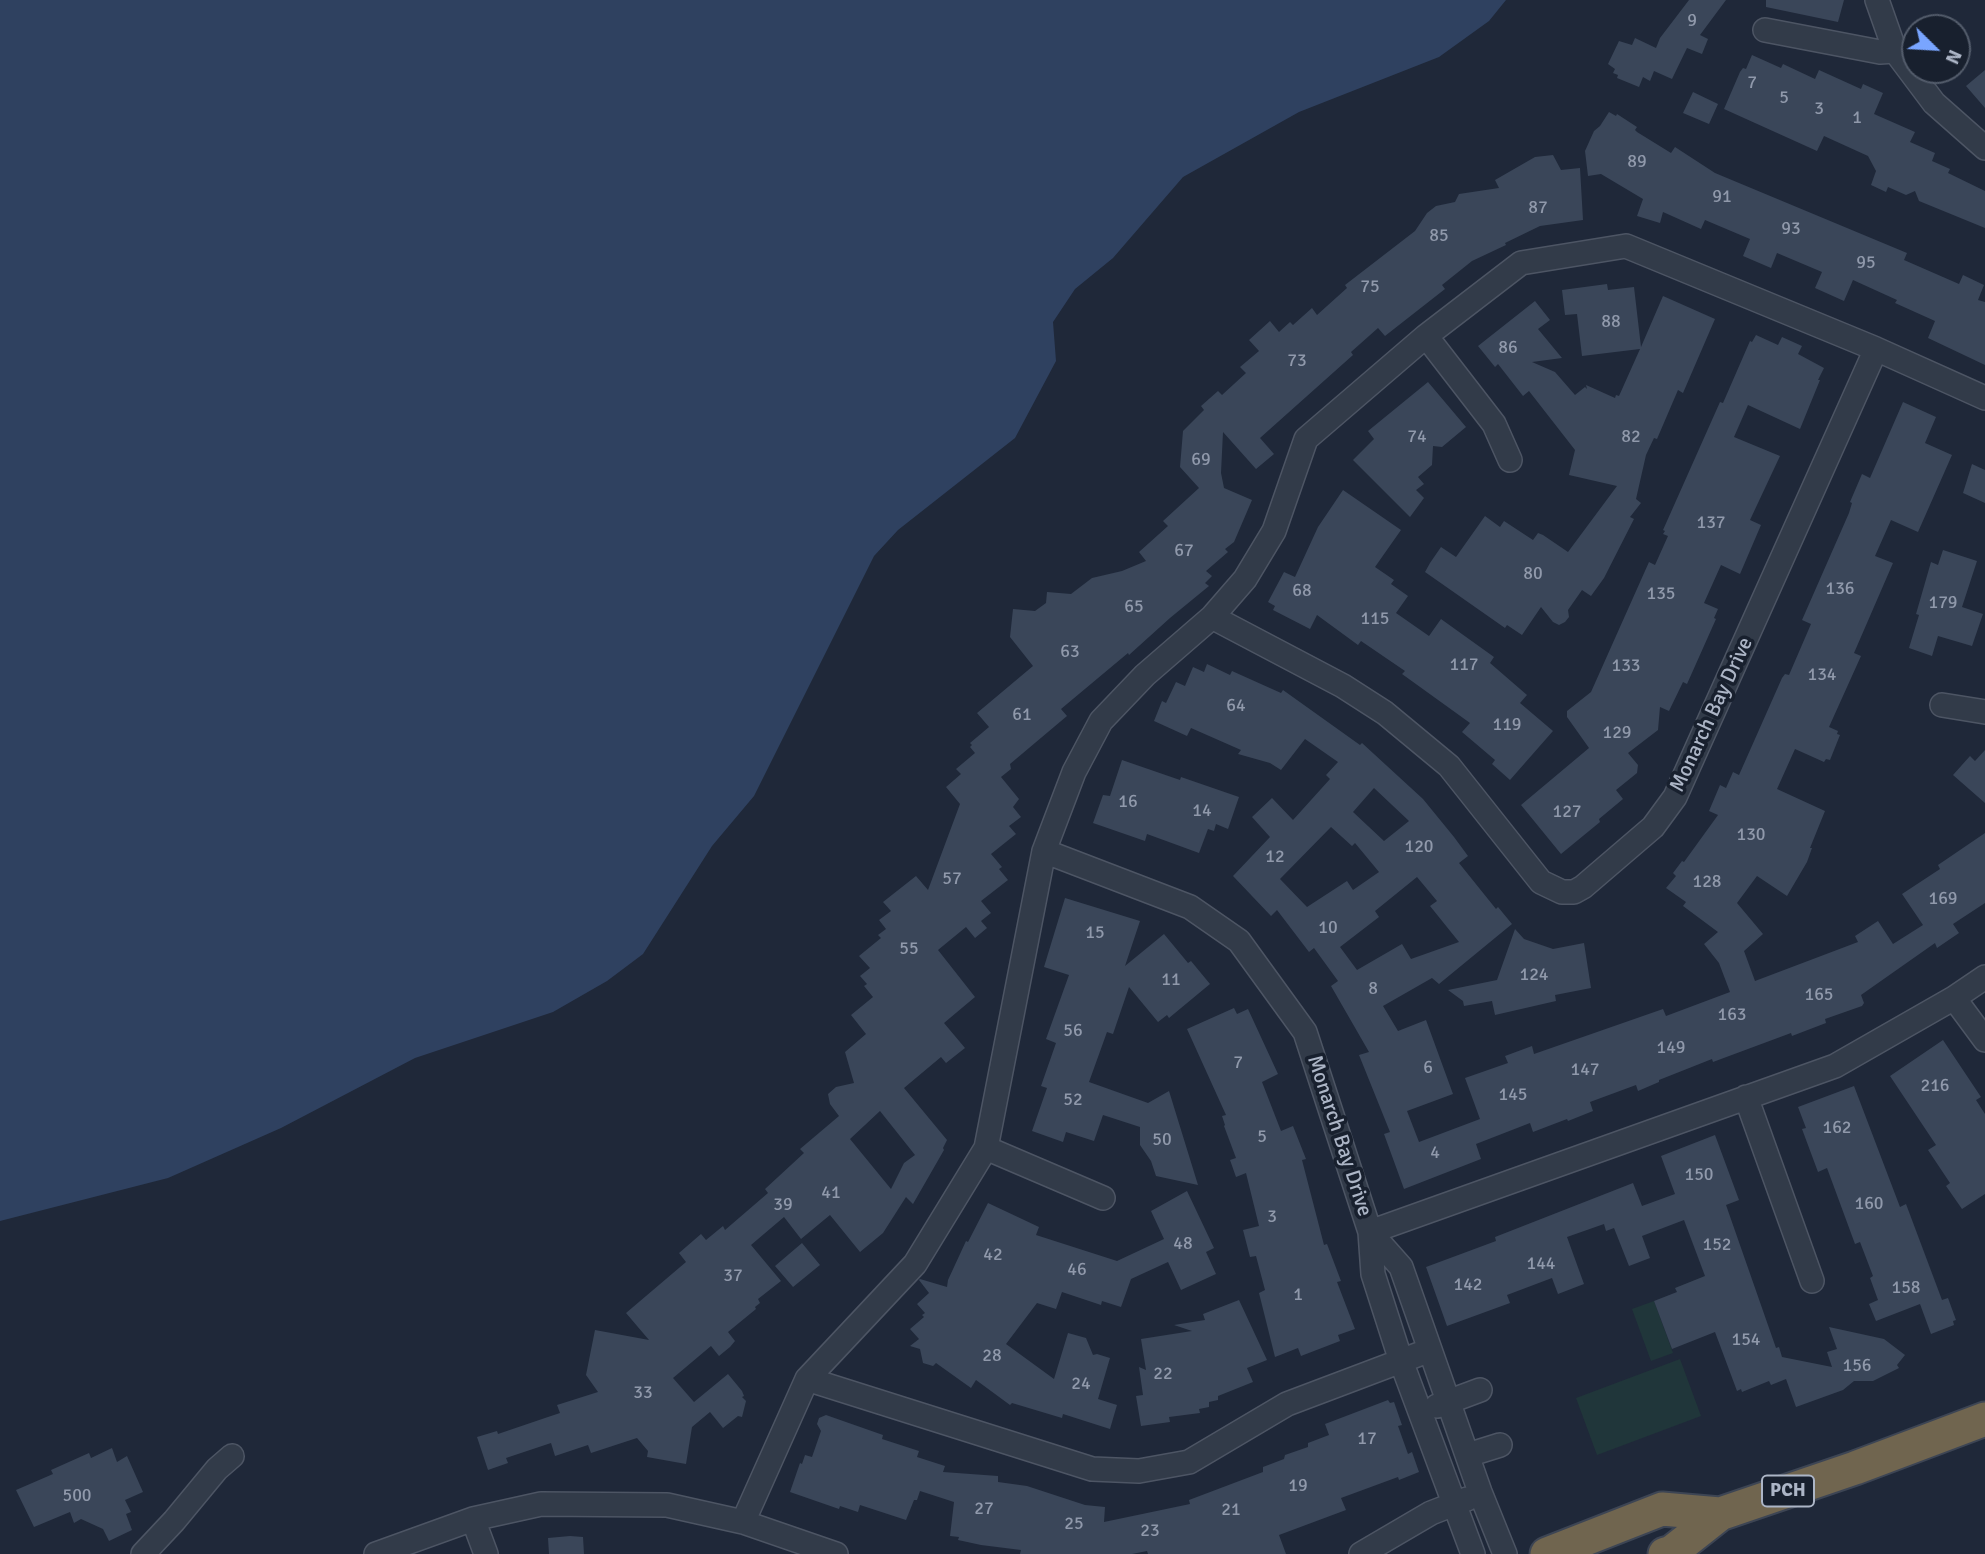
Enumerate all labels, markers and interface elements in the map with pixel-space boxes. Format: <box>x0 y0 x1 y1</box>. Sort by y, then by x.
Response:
house number: 9 <box>1687 10 1697 32</box>
north arrow <box>1901 14 1971 84</box>
text: N <box>1940 46 1967 68</box>
house number: 7 <box>1747 72 1757 94</box>
house number: 5 <box>1779 87 1789 109</box>
house number: 3 <box>1814 98 1824 120</box>
house number: 1 <box>1852 107 1862 129</box>
house number: 89 <box>1627 151 1647 173</box>
house number: 91 <box>1712 186 1732 208</box>
house number: 87 <box>1528 197 1548 219</box>
house number: 93 <box>1781 218 1801 240</box>
house number: 85 <box>1429 225 1449 247</box>
house number: 95 <box>1856 252 1876 274</box>
house number: 75 <box>1360 276 1380 298</box>
house number: 88 <box>1601 311 1621 333</box>
house number: 86 <box>1498 337 1518 359</box>
house number: 73 <box>1287 350 1307 372</box>
house number: 74 <box>1407 426 1427 448</box>
house number: 82 <box>1621 426 1641 448</box>
house number: 69 <box>1191 449 1211 471</box>
house number: 137 <box>1696 512 1726 534</box>
house number: 67 <box>1174 540 1194 562</box>
house number: 80 <box>1523 563 1543 585</box>
house number: 136 <box>1825 578 1855 600</box>
house number: 68 <box>1292 580 1312 602</box>
house number: 135 <box>1646 583 1676 605</box>
house number: 179 <box>1928 592 1958 614</box>
house number: 65 <box>1124 596 1144 618</box>
house number: 115 <box>1360 608 1390 630</box>
street label: Monarch Bay Drive <box>1665 634 1759 796</box>
house number: 63 <box>1060 641 1080 663</box>
house number: 117 <box>1449 654 1479 676</box>
house number: 133 <box>1611 655 1641 677</box>
house number: 134 <box>1807 664 1837 686</box>
house number: 64 <box>1226 695 1246 717</box>
house number: 61 <box>1012 704 1032 726</box>
house number: 119 <box>1492 714 1522 736</box>
house number: 129 <box>1602 722 1632 744</box>
house number: 16 <box>1118 791 1138 813</box>
house number: 14 <box>1192 800 1212 822</box>
house number: 127 <box>1552 801 1582 823</box>
house number: 130 <box>1736 824 1766 846</box>
house number: 120 <box>1404 836 1434 858</box>
house number: 12 <box>1265 846 1285 868</box>
house number: 57 <box>942 868 962 890</box>
house number: 128 <box>1692 871 1722 893</box>
house number: 169 <box>1928 888 1958 910</box>
house number: 10 <box>1318 917 1338 939</box>
house number: 15 <box>1085 922 1105 944</box>
house number: 55 <box>899 938 919 960</box>
house number: 124 <box>1519 964 1549 986</box>
house number: 11 <box>1161 969 1181 991</box>
house number: 8 <box>1368 978 1378 1000</box>
house number: 165 <box>1804 984 1834 1006</box>
house number: 163 <box>1717 1004 1747 1026</box>
house number: 56 <box>1063 1020 1083 1042</box>
house number: 149 <box>1656 1037 1686 1059</box>
house number: 7 <box>1233 1052 1243 1074</box>
street label: Monarch Bay Drive <box>1301 1052 1377 1220</box>
house number: 6 <box>1423 1057 1433 1079</box>
house number: 147 <box>1570 1059 1600 1081</box>
house number: 216 <box>1920 1075 1950 1097</box>
house number: 145 <box>1498 1084 1528 1106</box>
house number: 52 <box>1063 1089 1083 1111</box>
house number: 162 <box>1822 1117 1852 1139</box>
house number: 5 <box>1257 1126 1267 1148</box>
house number: 50 <box>1152 1129 1172 1151</box>
house number: 4 <box>1430 1142 1440 1164</box>
house number: 150 <box>1684 1164 1714 1186</box>
house number: 41 <box>821 1182 841 1204</box>
house number: 160 <box>1854 1193 1884 1215</box>
house number: 39 <box>773 1194 793 1216</box>
house number: 3 <box>1267 1206 1277 1228</box>
house number: 48 <box>1173 1233 1193 1255</box>
house number: 152 <box>1702 1234 1732 1256</box>
house number: 42 <box>983 1244 1003 1266</box>
house number: 144 <box>1526 1253 1556 1275</box>
house number: 46 <box>1067 1259 1087 1281</box>
house number: 37 <box>723 1265 743 1287</box>
house number: 142 <box>1453 1274 1483 1296</box>
house number: 158 <box>1891 1277 1921 1299</box>
house number: 1 <box>1293 1284 1303 1306</box>
house number: 154 <box>1731 1329 1761 1351</box>
house number: 28 <box>982 1345 1002 1367</box>
house number: 156 <box>1842 1355 1872 1377</box>
house number: 22 <box>1153 1363 1173 1385</box>
house number: 24 <box>1071 1373 1091 1395</box>
house number: 33 <box>633 1382 653 1404</box>
house number: 17 <box>1357 1428 1377 1450</box>
house number: 19 <box>1288 1475 1308 1497</box>
road number: PCH <box>1762 1476 1814 1506</box>
house number: 500 <box>62 1485 92 1507</box>
house number: 27 <box>974 1498 994 1520</box>
house number: 21 <box>1221 1499 1241 1521</box>
house number: 25 <box>1064 1513 1084 1535</box>
house number: 23 <box>1140 1520 1160 1542</box>

